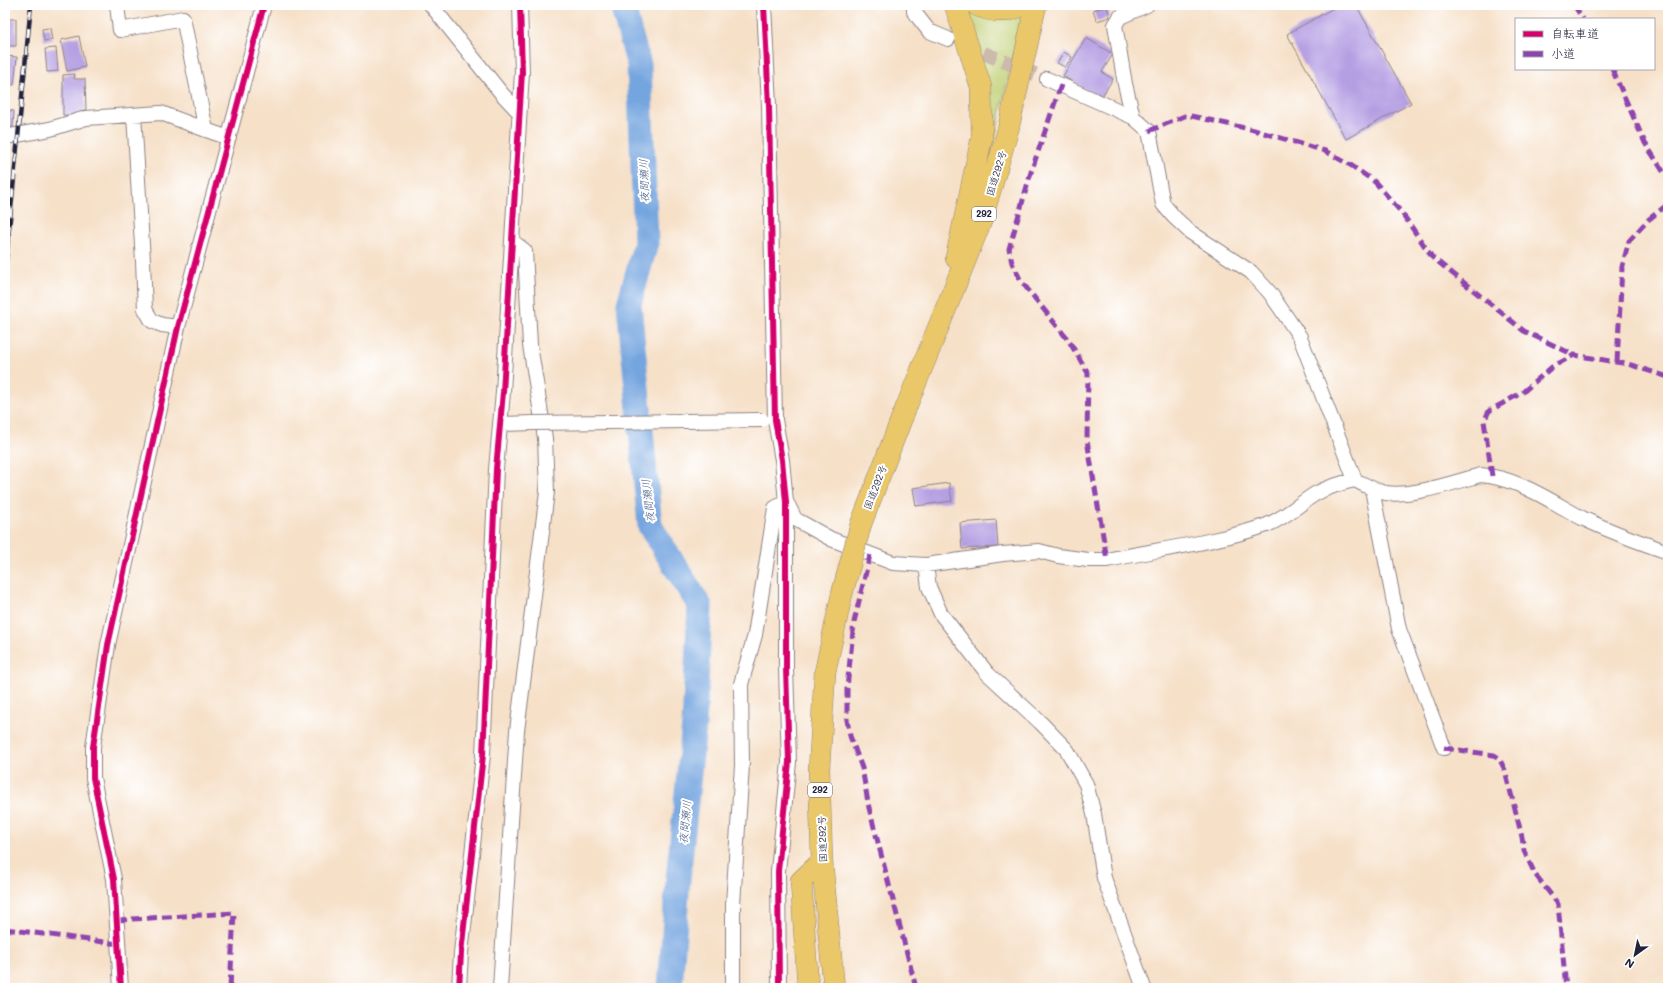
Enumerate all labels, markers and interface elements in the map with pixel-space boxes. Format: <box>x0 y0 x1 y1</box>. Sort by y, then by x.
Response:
legend <box>1515 18 1655 70</box>
text: 自転車道 <box>1551 25 1599 41</box>
text: 小道 <box>1551 45 1575 61</box>
street label: 国道292号 <box>982 148 1010 198</box>
water label: 夜間瀬川 <box>635 159 652 203</box>
road number: 292 <box>972 207 996 221</box>
street label: 国道292号 <box>860 463 890 511</box>
water label: 夜間瀬川 <box>637 478 658 524</box>
road number: 292 <box>808 783 832 797</box>
water label: 夜間瀬川 <box>675 799 694 845</box>
street label: 国道292号 <box>814 815 830 863</box>
north arrow <box>1615 935 1655 975</box>
text: N <box>1622 955 1637 972</box>

